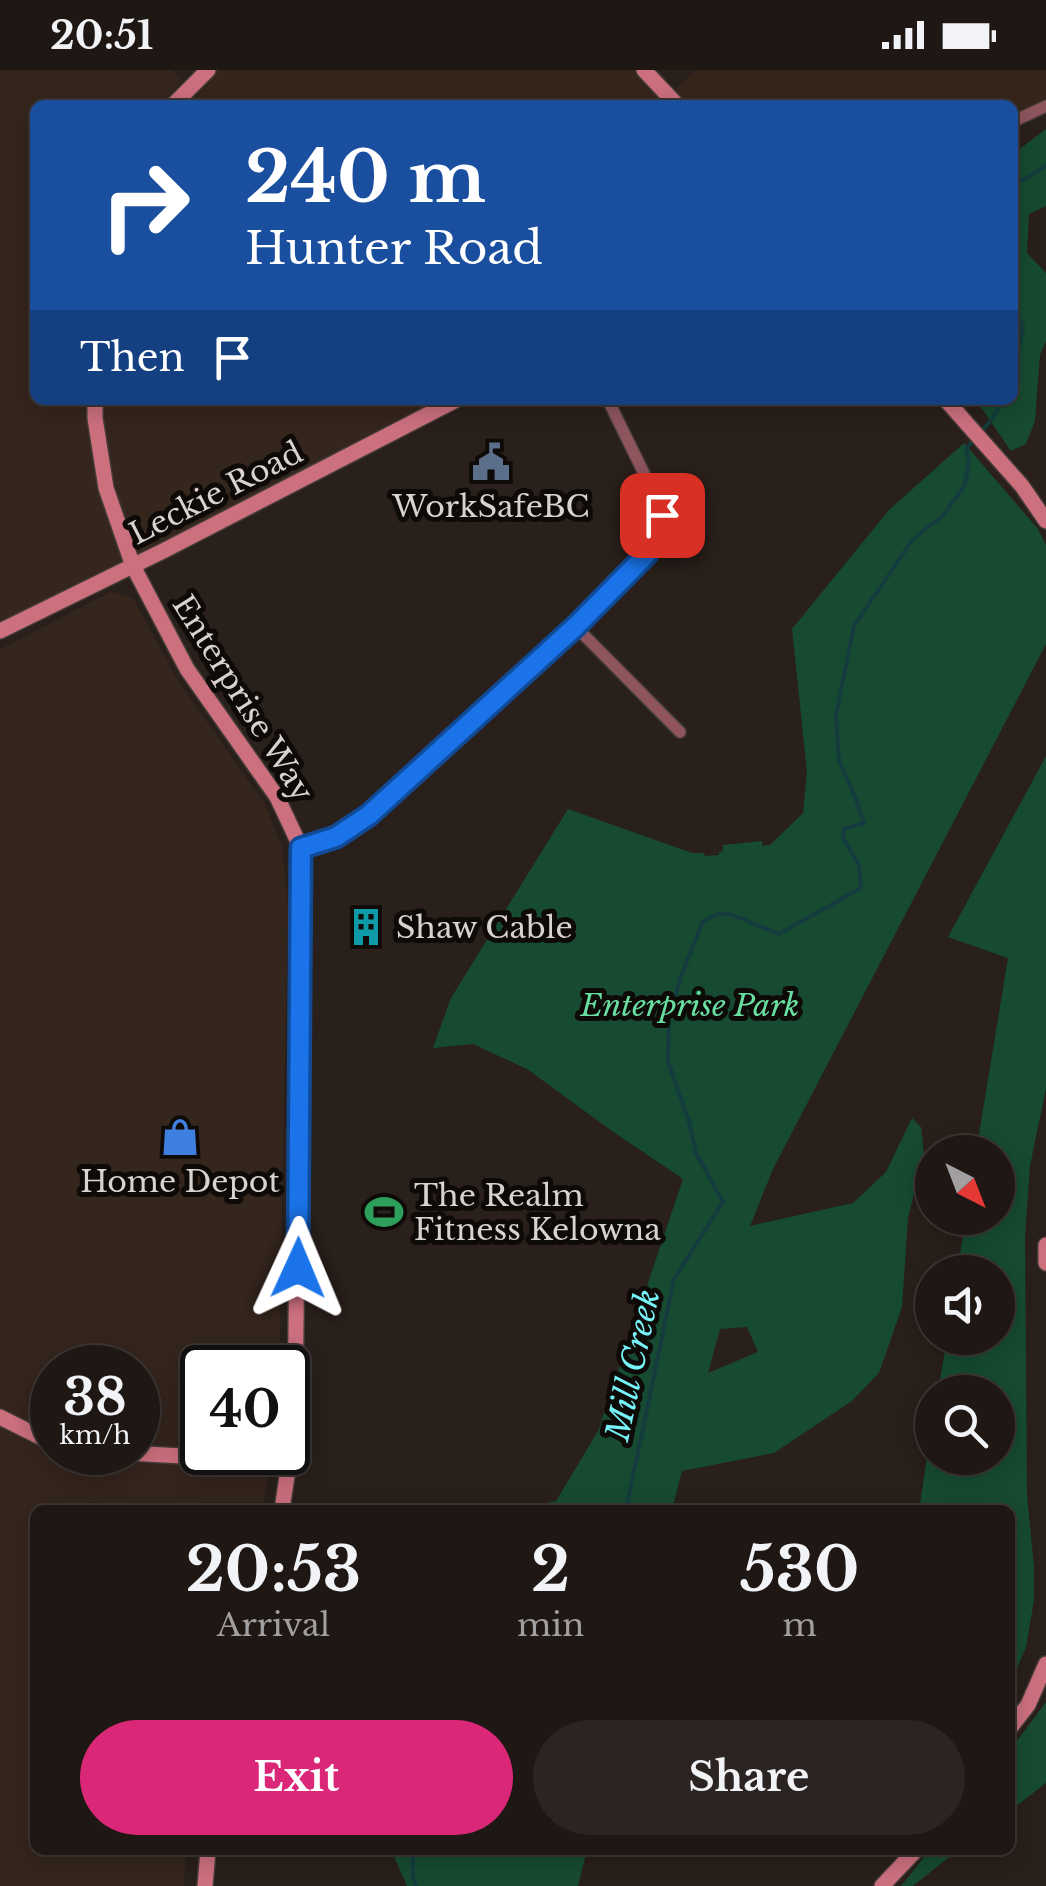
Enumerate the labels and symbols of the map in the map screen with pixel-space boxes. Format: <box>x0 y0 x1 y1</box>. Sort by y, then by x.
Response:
street label: Leckie Road <box>123 434 309 552</box>
public building icon: WorkSafeBC <box>470 441 512 483</box>
pin <box>620 473 705 558</box>
place label: WorkSafeBC <box>391 488 590 525</box>
street label: Enterprise Way <box>165 588 321 808</box>
building icon: Shaw Cable <box>345 906 387 948</box>
place label: Shaw Cable <box>396 909 573 946</box>
park label: Enterprise Park <box>580 987 799 1024</box>
shop icon: Home Depot <box>159 1116 201 1158</box>
north arrow <box>915 1135 1015 1235</box>
place label: Home Depot <box>80 1163 280 1200</box>
place label: The Realm Fitness Kelowna <box>414 1177 661 1248</box>
sports icon: The Realm Fitness Kelowna <box>363 1191 405 1233</box>
position arrow <box>246 1216 350 1320</box>
water label: Mill Creek <box>597 1286 669 1445</box>
speed limit sign: 40 <box>180 1345 310 1475</box>

